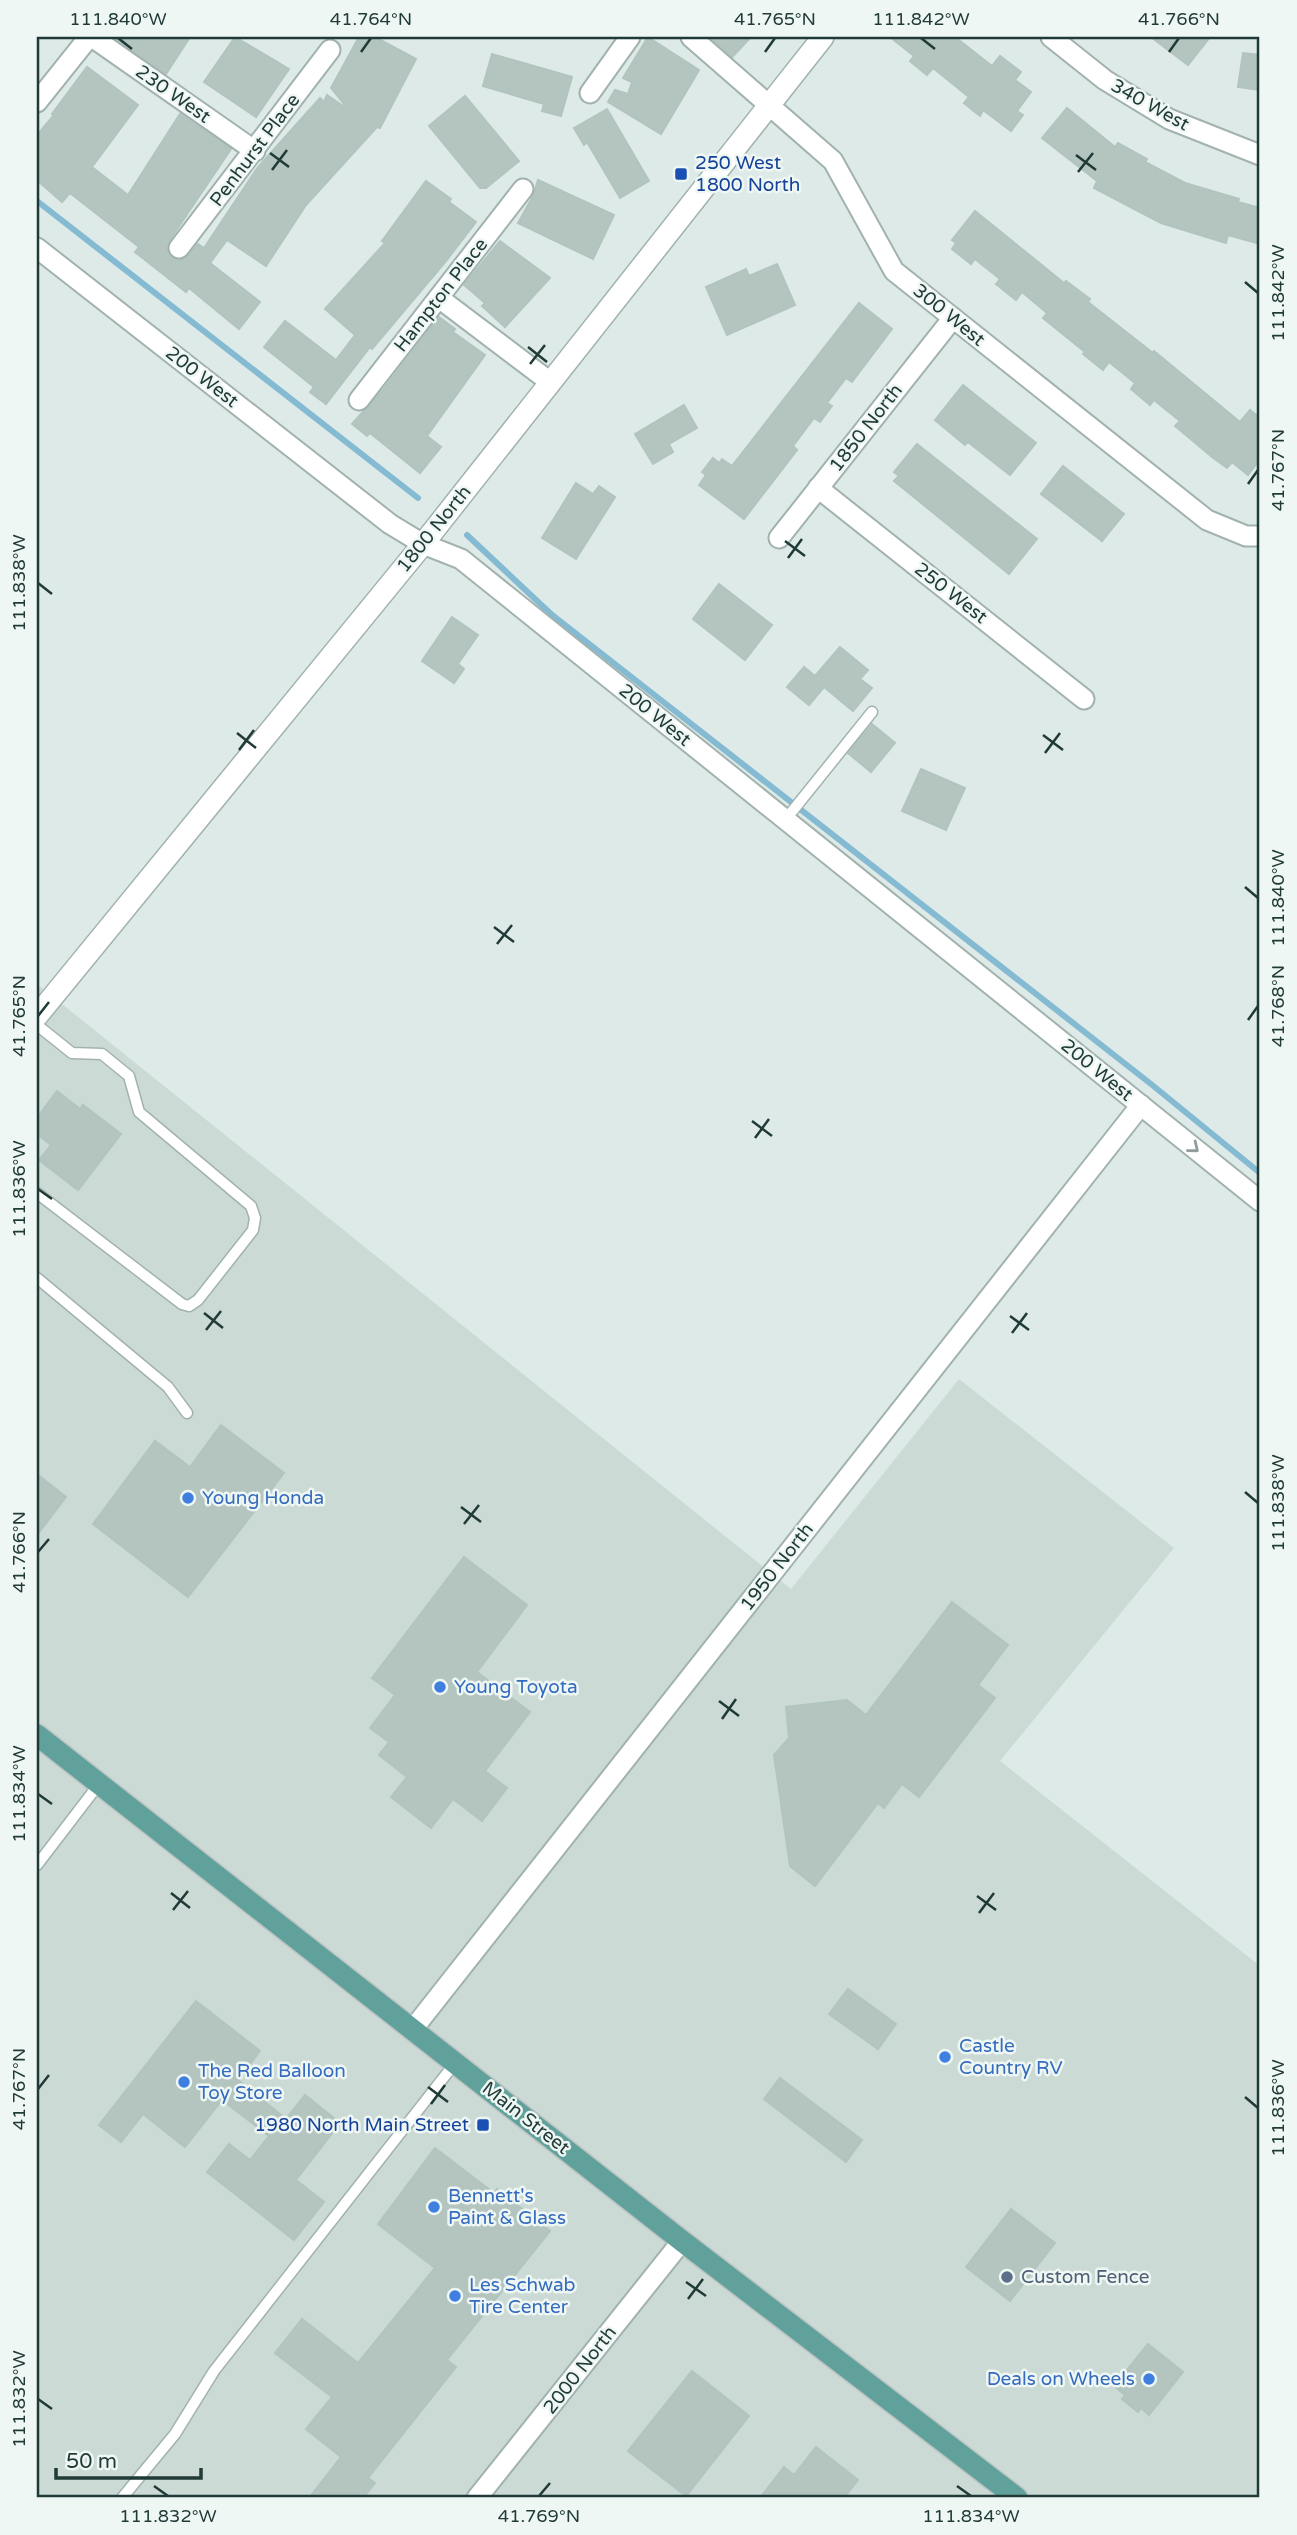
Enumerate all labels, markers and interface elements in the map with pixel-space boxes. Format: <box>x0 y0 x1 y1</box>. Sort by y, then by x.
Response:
text: 111.840°W <box>69 8 167 30</box>
text: 41.764°N <box>330 8 412 30</box>
text: 41.765°N <box>734 8 816 30</box>
text: 111.842°W <box>872 8 970 30</box>
text: 41.766°N <box>1138 8 1220 30</box>
street label: 230 West <box>131 60 215 128</box>
street label: 340 West <box>1107 74 1193 136</box>
street label: Penhurst Place <box>206 89 304 211</box>
place label: 250 West 1800 North <box>695 152 800 196</box>
marker: 250 West 1800 North <box>673 166 689 182</box>
street label: Hampton Place <box>390 234 492 356</box>
text: 111.842°W <box>1267 244 1289 342</box>
street label: 300 West <box>909 279 989 351</box>
street label: 200 West <box>161 342 243 412</box>
street label: 1850 North <box>825 380 907 476</box>
text: 41.767°N <box>1267 429 1289 511</box>
street label: 1800 North <box>392 481 476 577</box>
text: 111.838°W <box>8 534 30 632</box>
street label: 250 West <box>910 558 992 628</box>
street label: 200 West <box>615 679 695 751</box>
text: 111.840°W <box>1267 849 1289 947</box>
text: 41.768°N <box>1267 965 1289 1047</box>
text: 41.765°N <box>8 975 30 1057</box>
street label: 200 West <box>1057 1034 1137 1106</box>
text: 111.836°W <box>8 1140 30 1238</box>
one-way arrow <box>1186 1140 1199 1152</box>
text: 111.838°W <box>1267 1454 1289 1552</box>
place label: Young Honda <box>202 1487 324 1509</box>
marker: Young Honda <box>180 1490 196 1506</box>
text: 41.766°N <box>8 1511 30 1593</box>
street label: 1950 North <box>736 1519 818 1615</box>
place label: Young Toyota <box>454 1676 578 1698</box>
marker: Young Toyota <box>432 1679 448 1695</box>
text: 111.834°W <box>8 1745 30 1843</box>
place label: Castle Country RV <box>959 2035 1063 2079</box>
text: 41.767°N <box>8 2048 30 2130</box>
marker: Castle Country RV <box>937 2049 953 2065</box>
text: 111.836°W <box>1267 2059 1289 2157</box>
place label: The Red Balloon Toy Store <box>198 2060 346 2104</box>
marker: The Red Balloon Toy Store <box>176 2074 192 2090</box>
street label: Main Street <box>478 2077 574 2159</box>
place label: 1980 North Main Street <box>254 2114 469 2136</box>
marker: 1980 North Main Street <box>475 2117 491 2133</box>
place label: Bennett's Paint & Glass <box>448 2185 566 2229</box>
marker: Bennett's Paint & Glass <box>426 2199 442 2215</box>
place label: Custom Fence <box>1021 2266 1150 2288</box>
marker: Custom Fence <box>999 2269 1015 2285</box>
place label: Les Schwab Tire Center <box>469 2274 576 2318</box>
marker: Les Schwab Tire Center <box>447 2288 463 2304</box>
street label: 2000 North <box>539 2322 621 2418</box>
text: 111.832°W <box>8 2350 30 2448</box>
place label: Deals on Wheels <box>987 2368 1135 2390</box>
marker: Deals on Wheels <box>1141 2371 1157 2387</box>
scale bar <box>56 2437 201 2481</box>
text: 50 m <box>66 2449 117 2474</box>
text: 111.832°W <box>119 2505 217 2527</box>
text: 41.769°N <box>498 2505 580 2527</box>
text: 111.834°W <box>922 2505 1020 2527</box>

